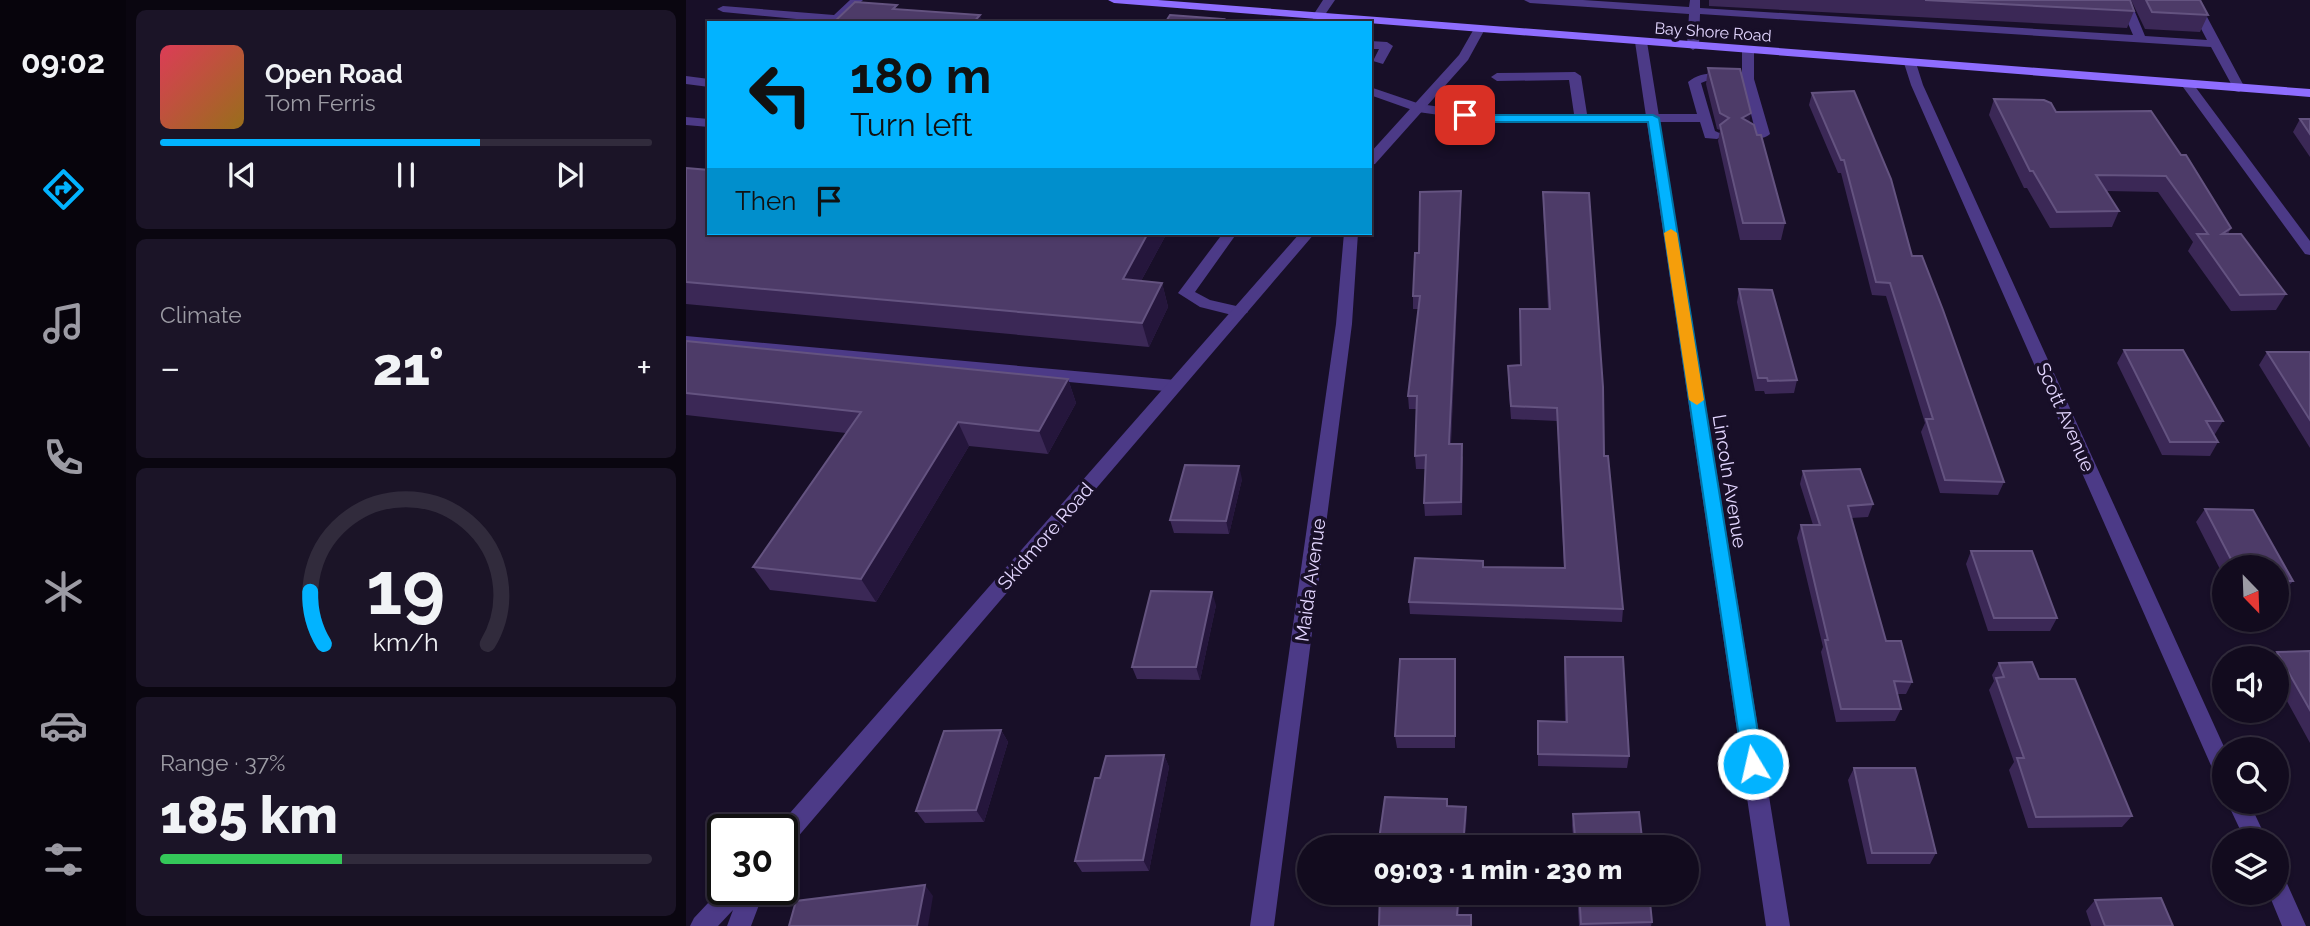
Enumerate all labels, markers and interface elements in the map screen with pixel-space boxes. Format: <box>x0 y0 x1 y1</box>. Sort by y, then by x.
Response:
street label: Bay Shore Road <box>1654 18 1772 46</box>
text: 09:02 <box>21 43 105 80</box>
text: 180 m <box>850 47 991 104</box>
icon: left <box>735 49 826 140</box>
text: Open Road <box>265 59 403 89</box>
pin <box>1435 85 1495 145</box>
text: Tom Ferris <box>265 89 376 116</box>
icon: arrive <box>1446 96 1484 134</box>
text: Turn left <box>850 106 972 143</box>
icon: previous <box>223 156 261 194</box>
icon: pause <box>387 156 425 194</box>
icon: next <box>551 156 589 194</box>
icon: directions <box>39 165 88 214</box>
icon: arrive <box>810 182 848 220</box>
text: Then <box>735 186 796 216</box>
icon: music <box>39 299 88 348</box>
text: Climate <box>160 301 242 328</box>
text: 21° <box>373 336 444 397</box>
text: − <box>160 345 180 390</box>
text: + <box>636 345 652 390</box>
street label: Scott Avenue <box>2032 359 2100 475</box>
street label: Lincoln Avenue <box>1709 413 1751 549</box>
icon: phone <box>39 433 88 482</box>
street label: Skidmore Road <box>993 478 1097 594</box>
street label: Maida Avenue <box>1290 517 1330 643</box>
text: 19 <box>367 546 445 631</box>
north arrow <box>2212 555 2289 632</box>
map controls <box>2212 555 2289 905</box>
icon: climate <box>39 567 88 616</box>
text: km/h <box>373 626 439 656</box>
button: sound <box>2212 646 2289 723</box>
icon: car <box>39 701 88 750</box>
position arrow <box>1716 727 1790 801</box>
button: search <box>2212 737 2289 814</box>
text: Range · 37% <box>160 749 285 776</box>
text: 185 km <box>160 784 338 845</box>
speed limit sign: 30 <box>707 814 798 905</box>
button: layers <box>2212 828 2289 905</box>
icon: filters <box>39 835 88 884</box>
text: 09:03 · 1 min · 230 m <box>1374 855 1622 885</box>

